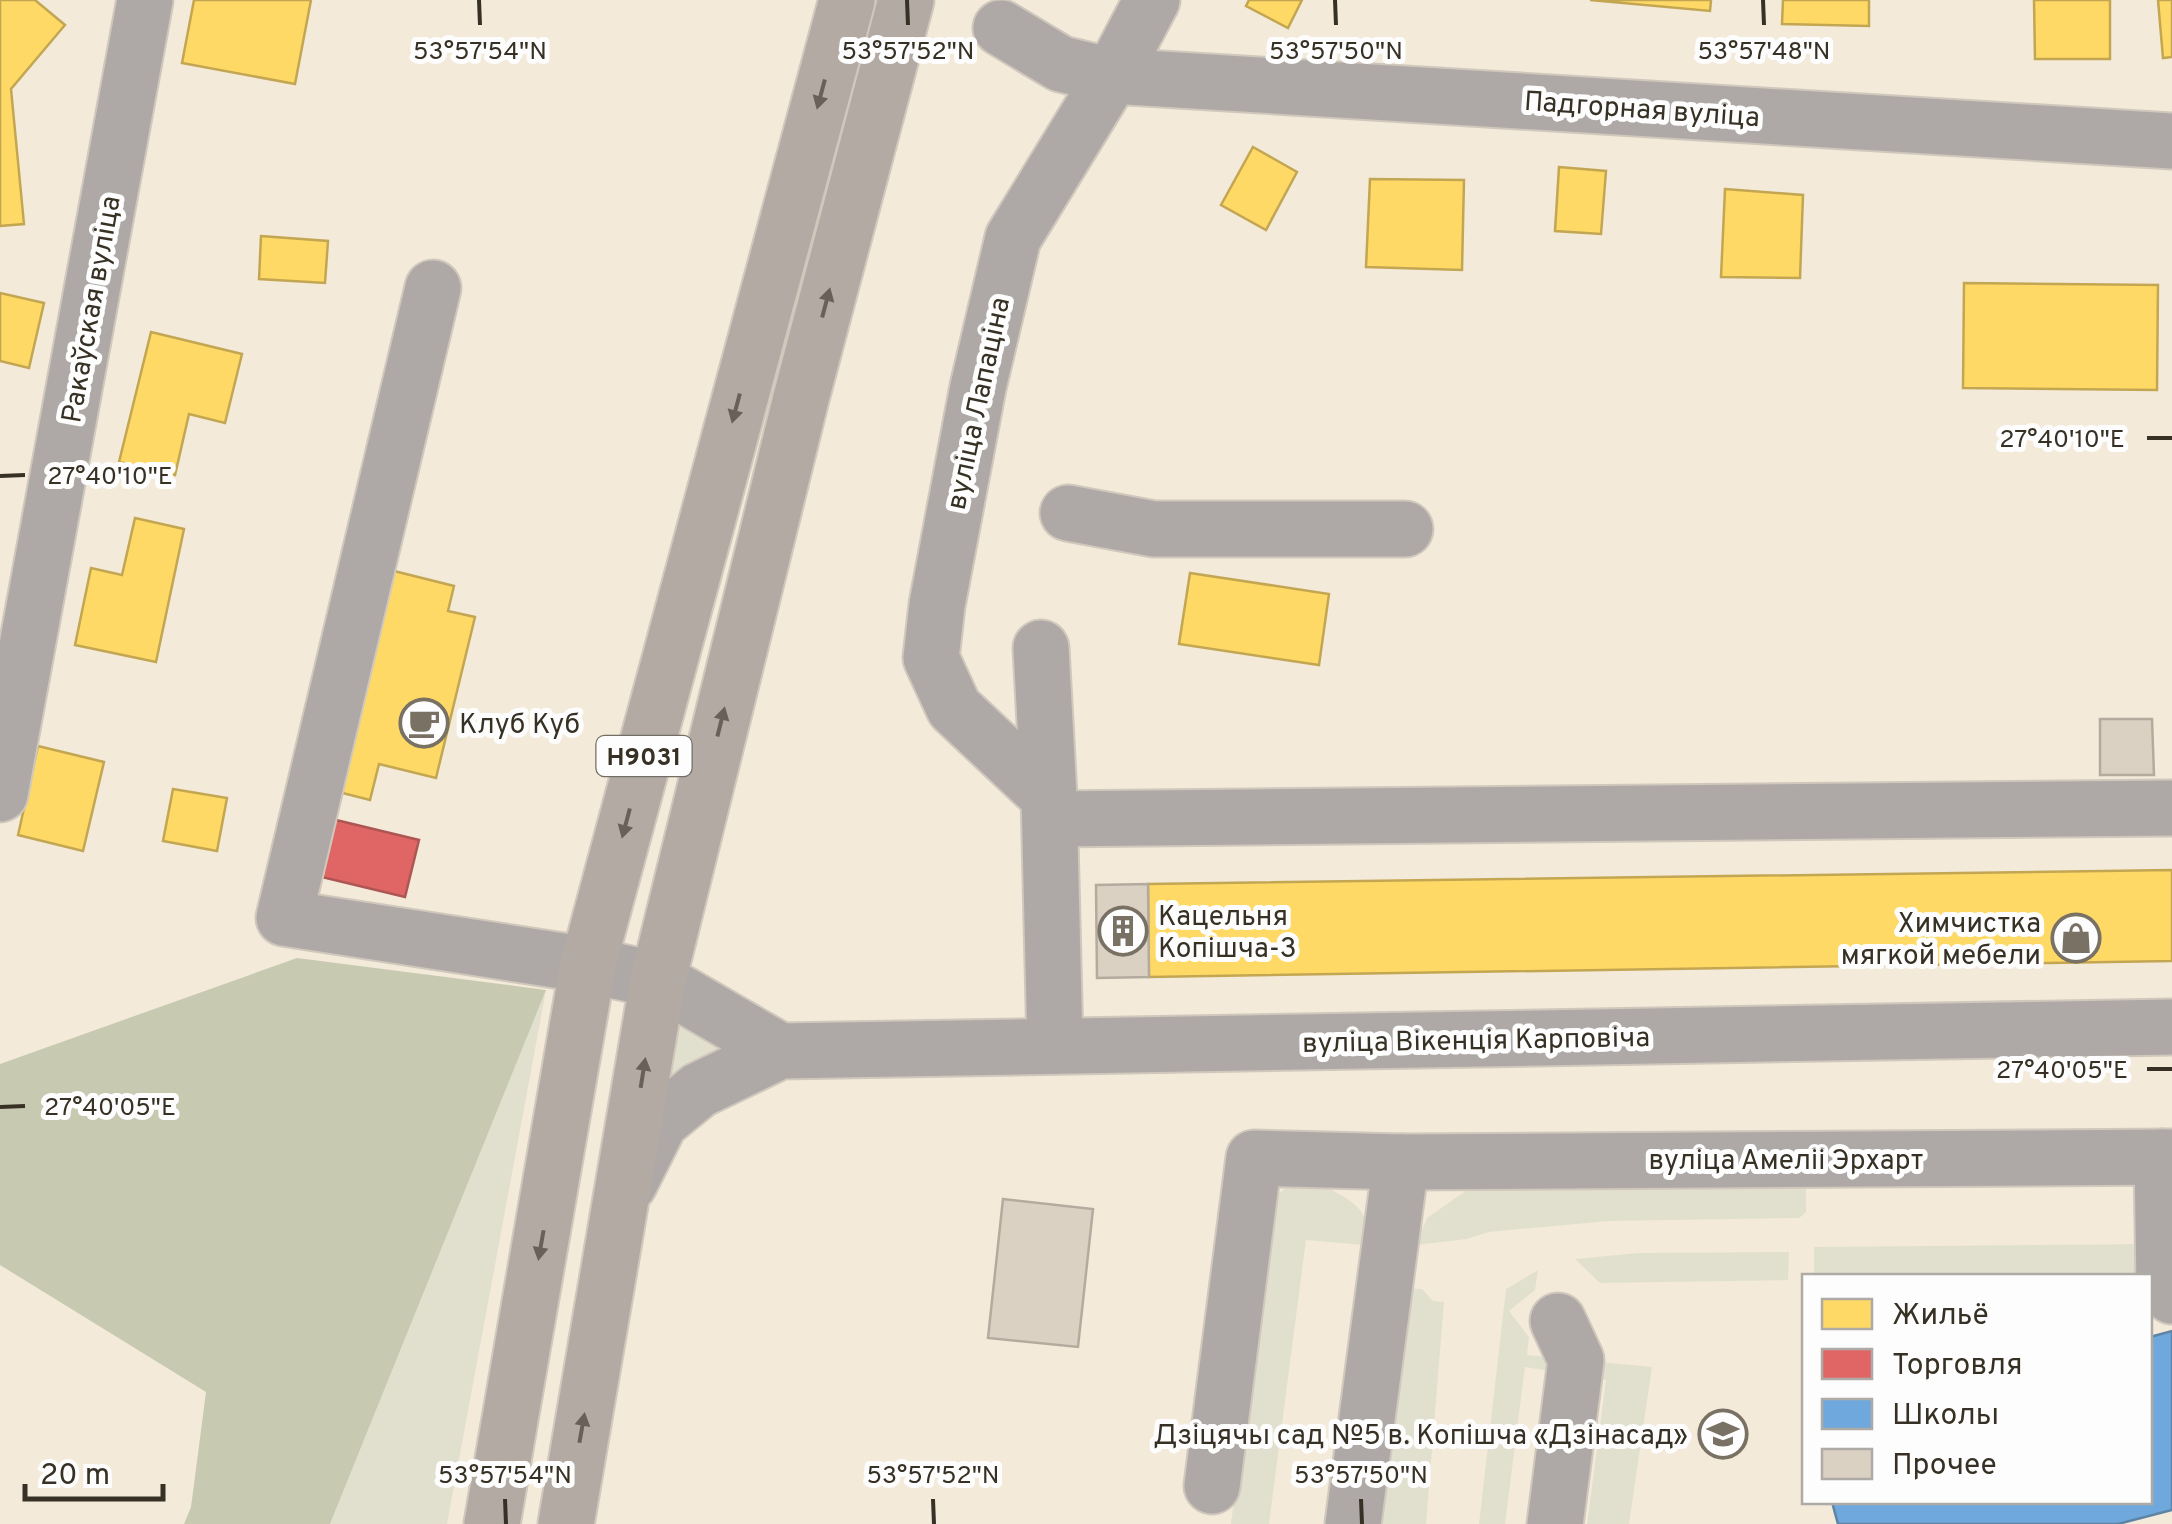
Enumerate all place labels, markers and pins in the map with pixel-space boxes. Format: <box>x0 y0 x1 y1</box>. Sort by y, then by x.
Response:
cafe icon: Клуб Куб <box>398 697 450 749</box>
place label: Клуб Куб <box>459 708 580 744</box>
place label: Кацельня Копішча-3 <box>1158 900 1297 968</box>
building icon: Кацельня Копішча-3 <box>1097 905 1149 957</box>
place label: Химчистка мягкой мебели <box>1841 907 2041 975</box>
shop icon: Химчистка мягкой мебели <box>2050 912 2102 964</box>
school or university icon: Дзіцячы сад №5 в. Копішча «Дзінасад» <box>1697 1408 1749 1460</box>
place label: Дзіцячы сад №5 в. Копішча «Дзінасад» <box>1153 1419 1688 1455</box>

